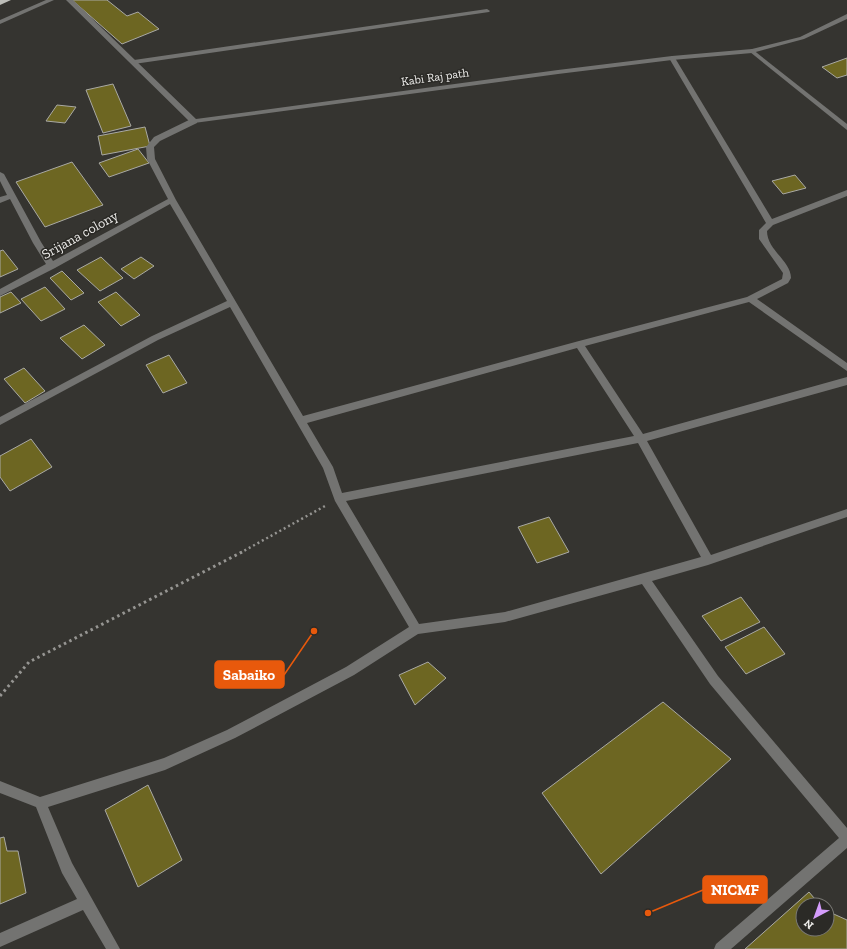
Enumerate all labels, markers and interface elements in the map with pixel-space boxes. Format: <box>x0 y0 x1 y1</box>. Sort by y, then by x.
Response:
street label: Kabi Raj path <box>400 65 470 90</box>
street label: Srijana colony <box>39 207 122 263</box>
callout: Sabaiko <box>215 661 284 688</box>
text: Sabaiko <box>223 666 275 684</box>
callout: NICMF <box>703 876 767 903</box>
text: NICMF <box>711 881 760 899</box>
north arrow <box>795 897 835 937</box>
text: N <box>801 916 816 932</box>

